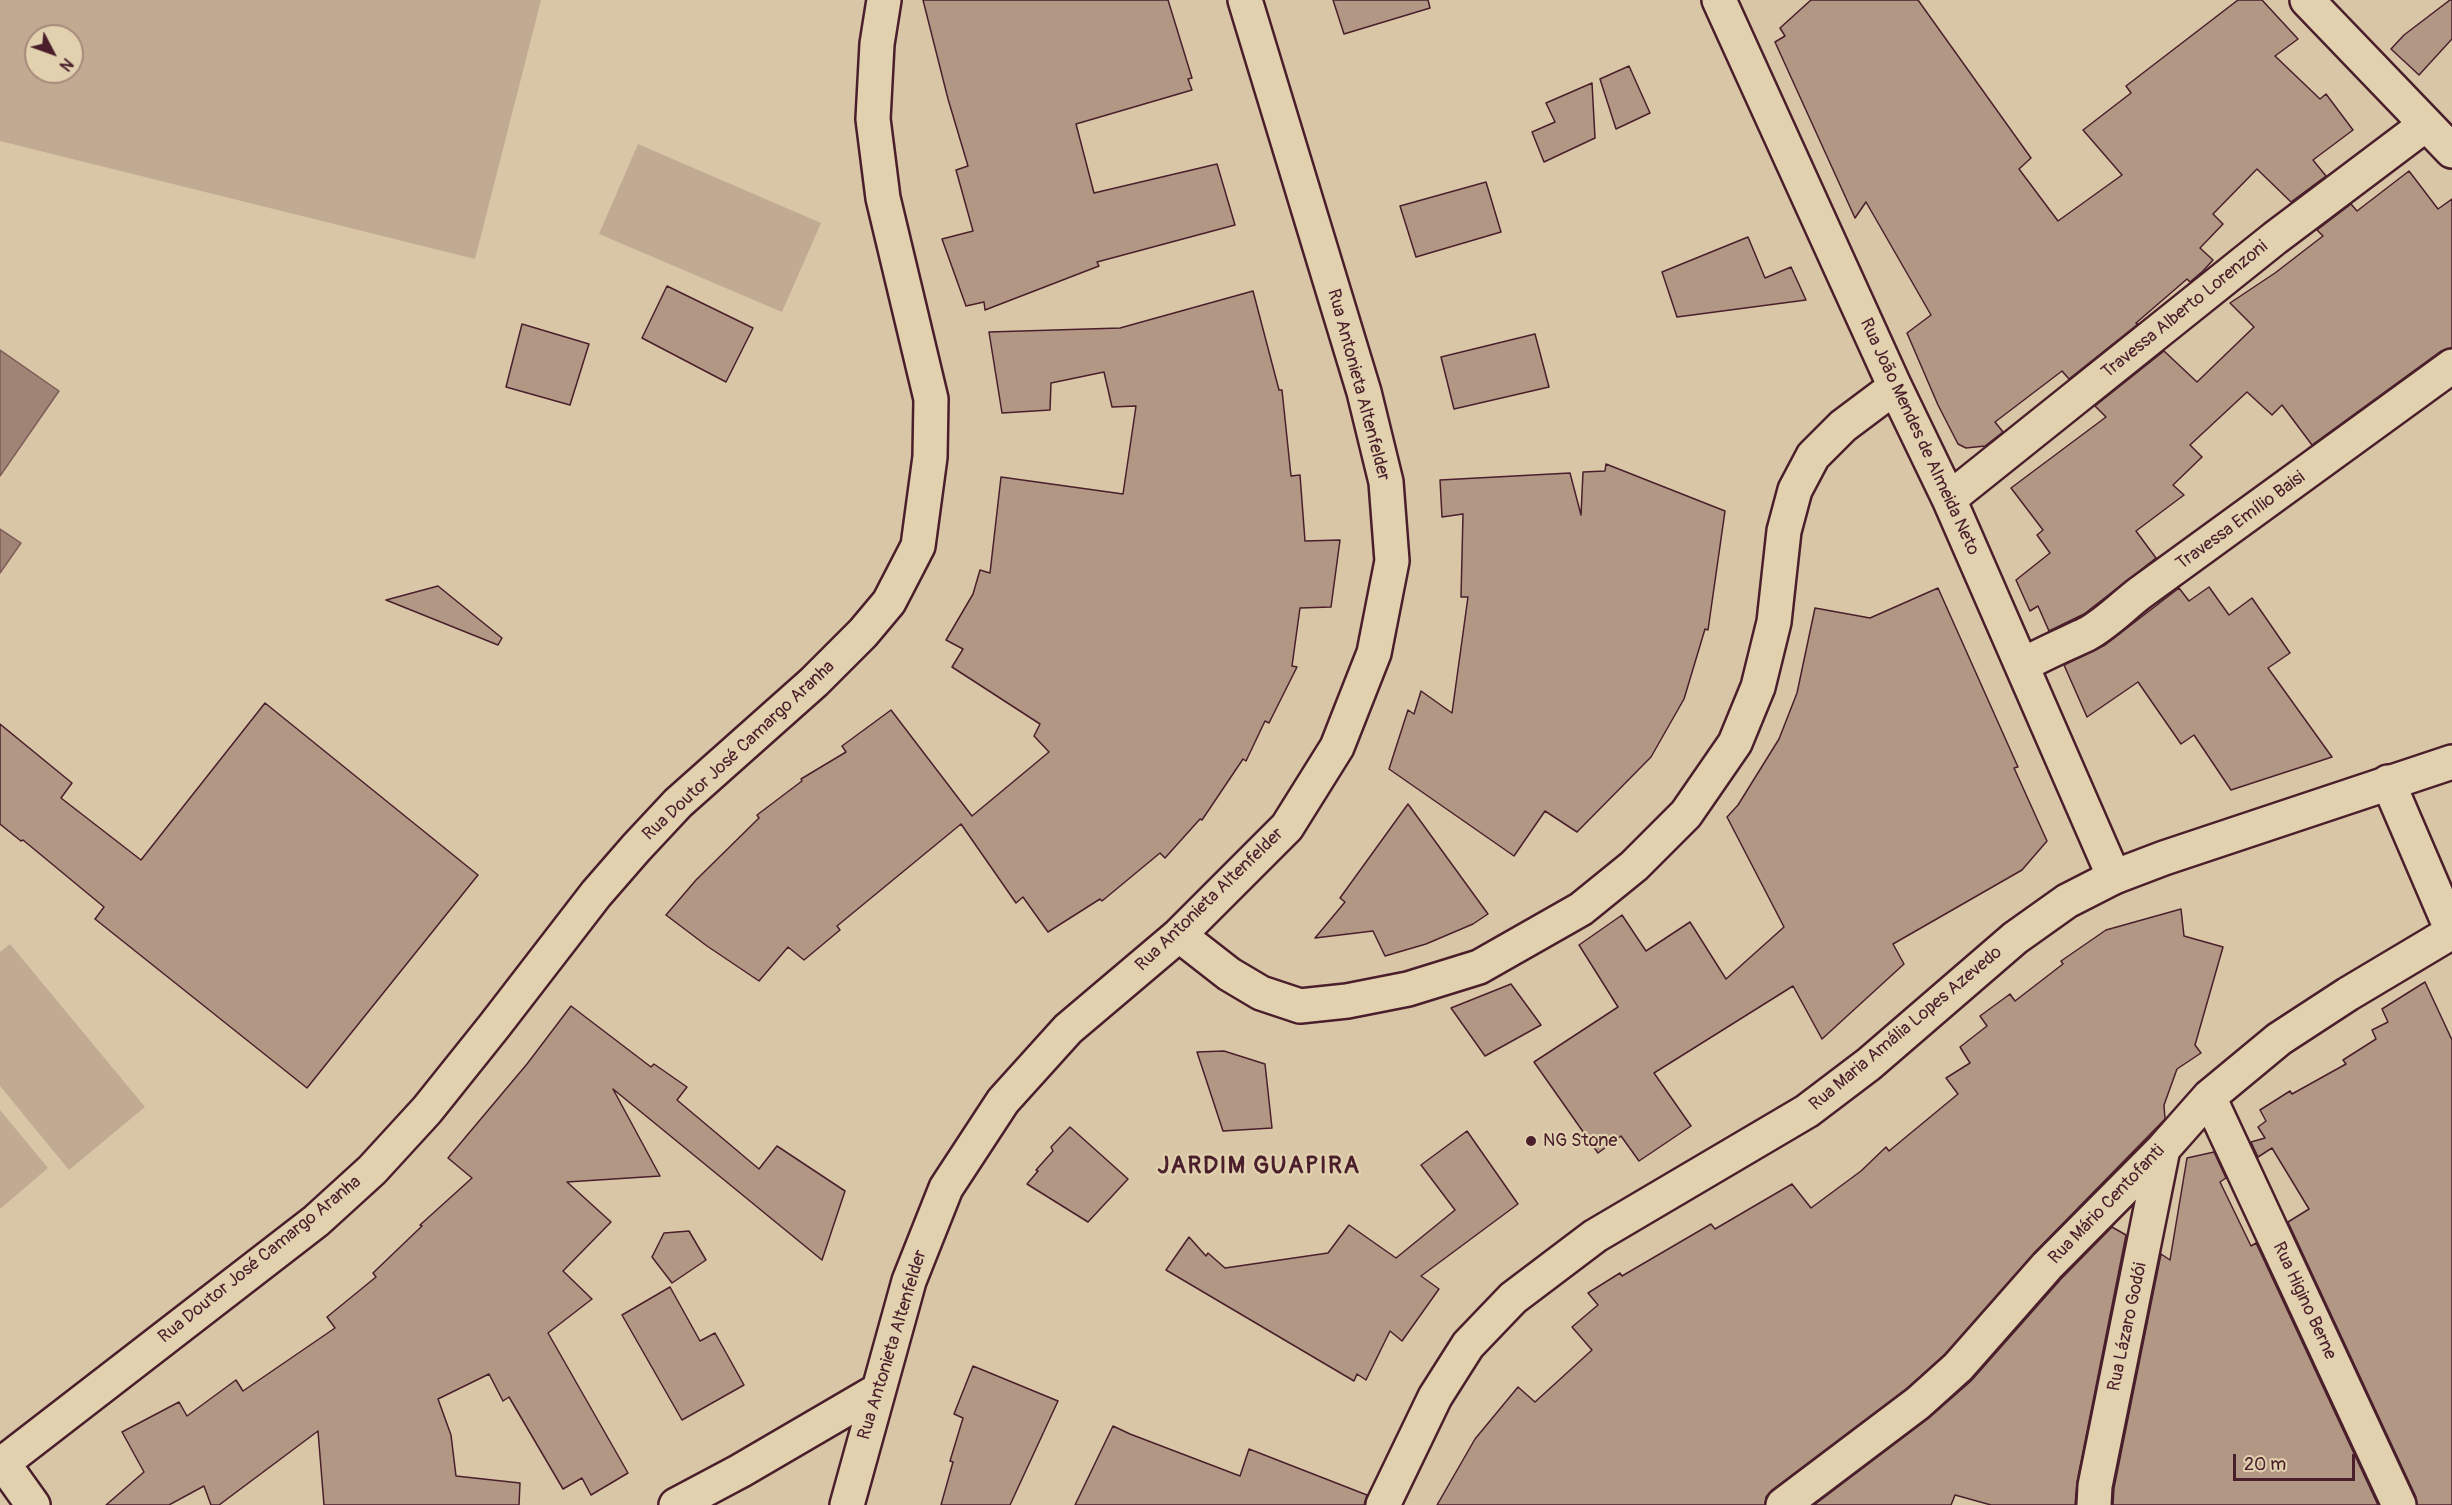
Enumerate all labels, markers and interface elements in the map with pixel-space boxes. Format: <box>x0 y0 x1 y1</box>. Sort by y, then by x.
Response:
north arrow <box>24 24 84 84</box>
text: N <box>55 54 77 75</box>
street label: Travessa Alberto Lorenzoni <box>2098 236 2272 384</box>
street label: Rua Antonieta Altenfelder <box>1322 287 1394 483</box>
street label: Rua João Mendes de Almeida Neto <box>1854 315 1984 559</box>
street label: Travessa Emílio Baisi <box>2172 467 2310 575</box>
street label: Rua Doutor José Camargo Aranha <box>639 656 839 846</box>
street label: Rua Antonieta Altenfelder <box>1131 824 1289 976</box>
street label: Rua Maria Amália Lopes Azevedo <box>1805 942 2007 1116</box>
place label: NG Stone <box>1543 1130 1617 1152</box>
marker: NG Stone <box>1524 1134 1538 1148</box>
street label: Rua Mário Centofanti <box>2044 1141 2170 1269</box>
district label: JARDIM GUAPIRA <box>1157 1153 1361 1181</box>
street label: Rua Doutor José Camargo Aranha <box>154 1171 366 1349</box>
street label: Rua Higino Berne <box>2267 1239 2341 1363</box>
street label: Rua Antonieta Altenfelder <box>854 1247 932 1443</box>
street label: Rua Lázaro Godói <box>2104 1261 2152 1393</box>
scale bar <box>2236 1442 2358 1480</box>
text: 20 m <box>2244 1453 2286 1476</box>

